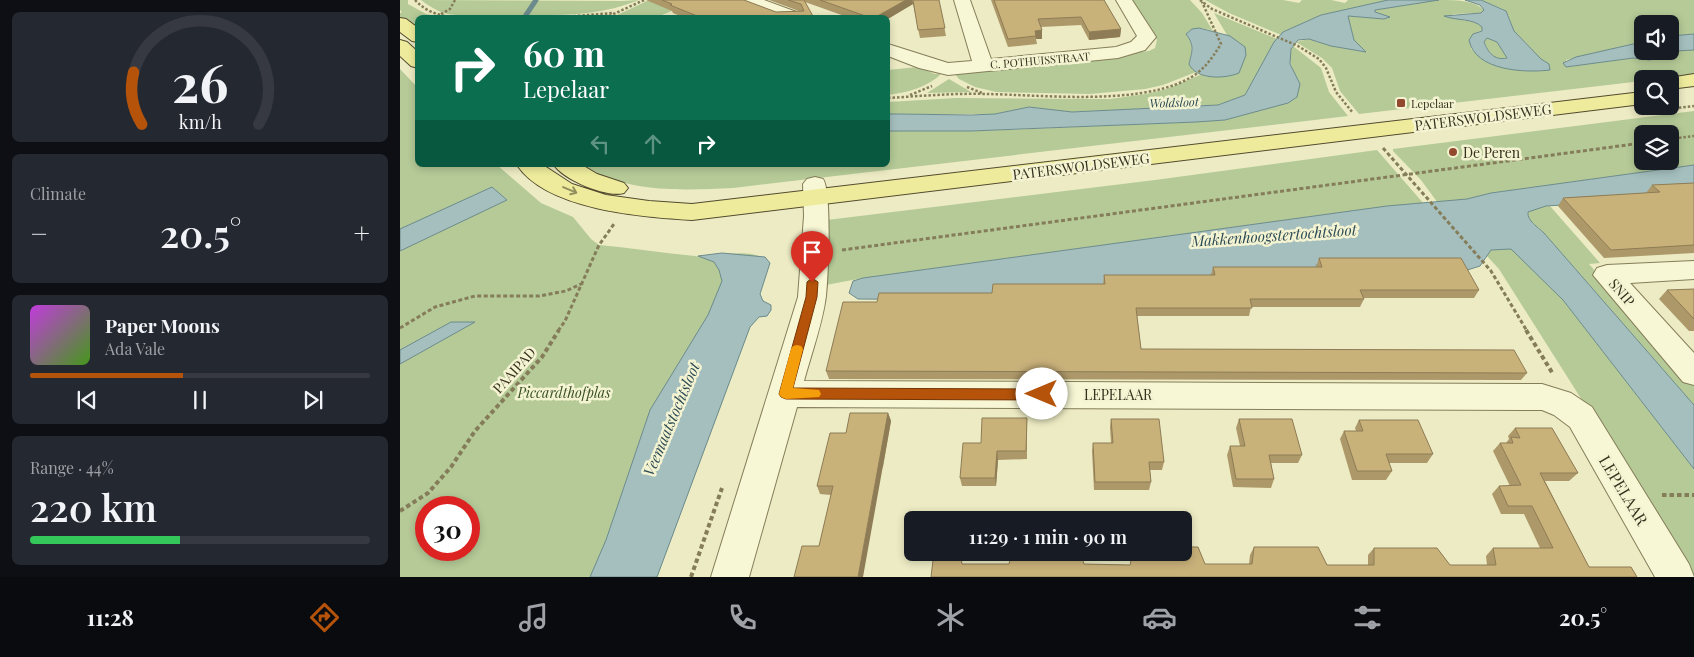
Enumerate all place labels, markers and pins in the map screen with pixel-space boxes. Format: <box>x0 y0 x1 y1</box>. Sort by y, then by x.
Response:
place label: Lepelaar <box>1411 96 1454 111</box>
marker: Lepelaar <box>1395 97 1407 109</box>
place label: De Peren <box>1463 143 1521 162</box>
marker: De Peren <box>1447 146 1459 158</box>
pin <box>791 231 833 282</box>

